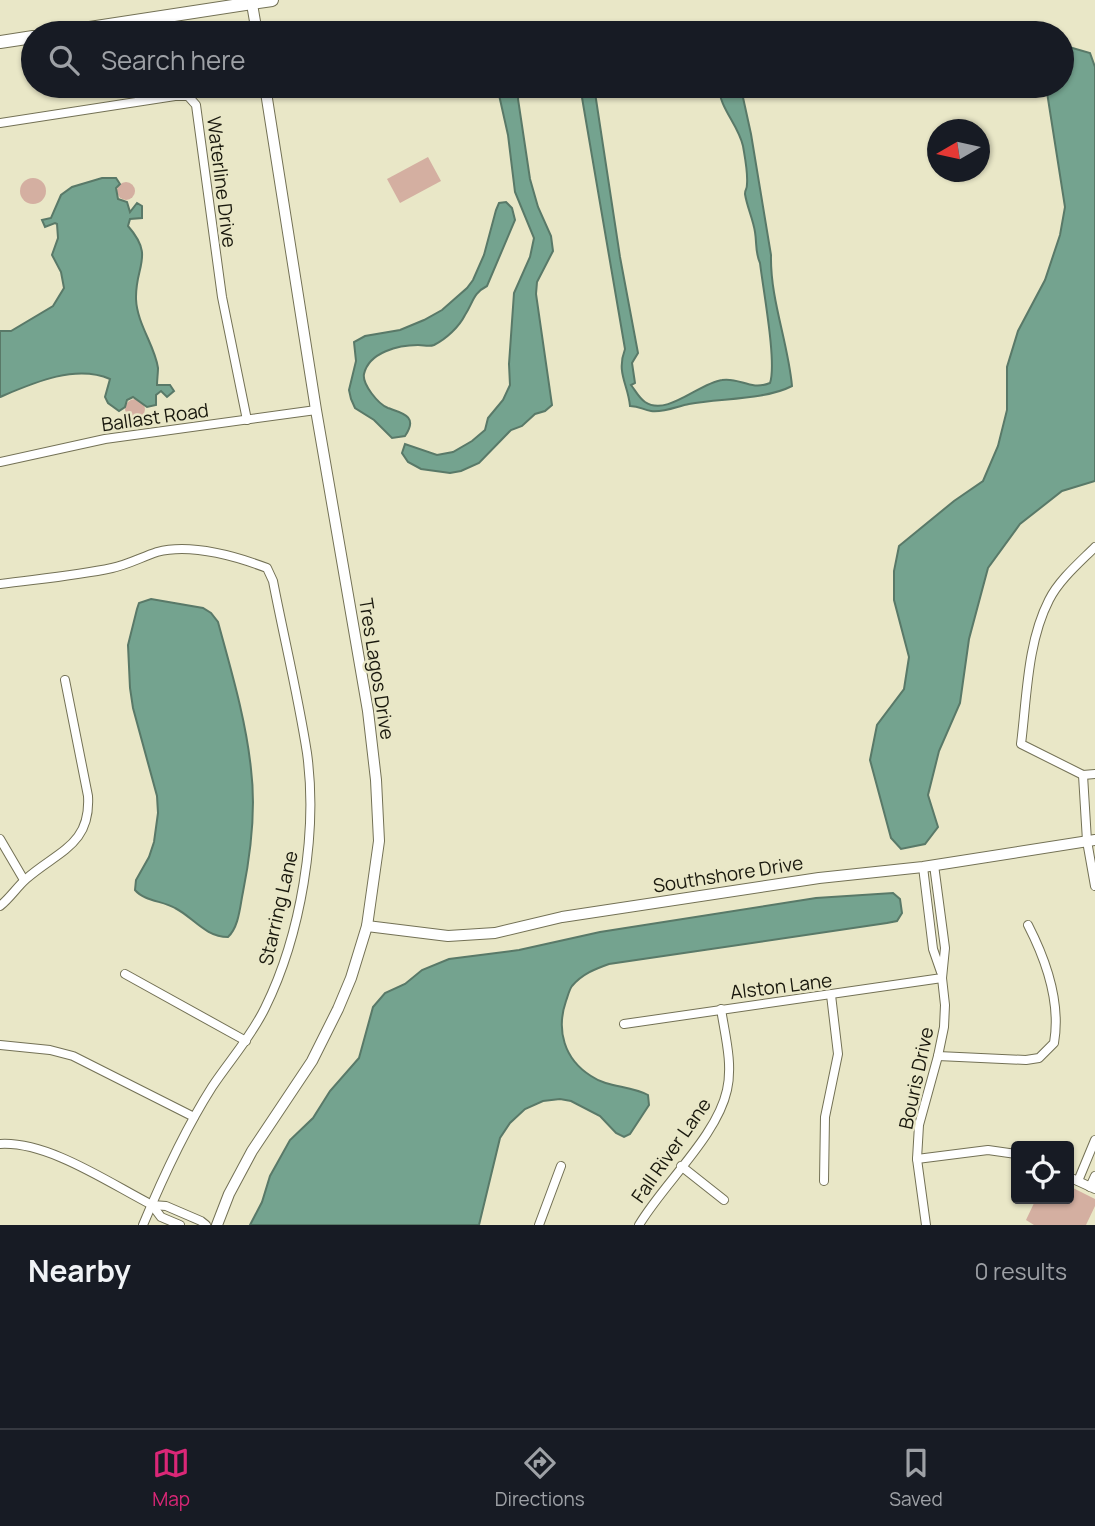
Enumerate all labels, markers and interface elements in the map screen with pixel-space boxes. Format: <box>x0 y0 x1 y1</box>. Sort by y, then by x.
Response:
search box <box>21 21 1074 98</box>
icon: search <box>45 41 83 79</box>
text: Search here <box>101 42 246 78</box>
street label: Waterline Drive <box>201 115 243 249</box>
north arrow <box>927 119 990 182</box>
street label: Ballast Road <box>100 397 210 437</box>
street label: Tres Lagos Drive <box>353 596 401 742</box>
street label: Starring Lane <box>252 848 304 968</box>
street label: Southshore Drive <box>651 849 805 899</box>
street label: Alston Lane <box>729 967 833 1005</box>
street label: Bouris Drive <box>893 1025 939 1131</box>
street label: Fall River Lane <box>625 1092 717 1208</box>
map controls <box>1011 1141 1074 1204</box>
button: locate <box>1011 1141 1074 1204</box>
text: Nearby <box>28 1250 131 1291</box>
text: 0 results <box>974 1255 1067 1287</box>
tab: Map <box>152 1444 190 1512</box>
tab: Directions <box>495 1444 585 1512</box>
tab: Saved <box>889 1444 943 1512</box>

